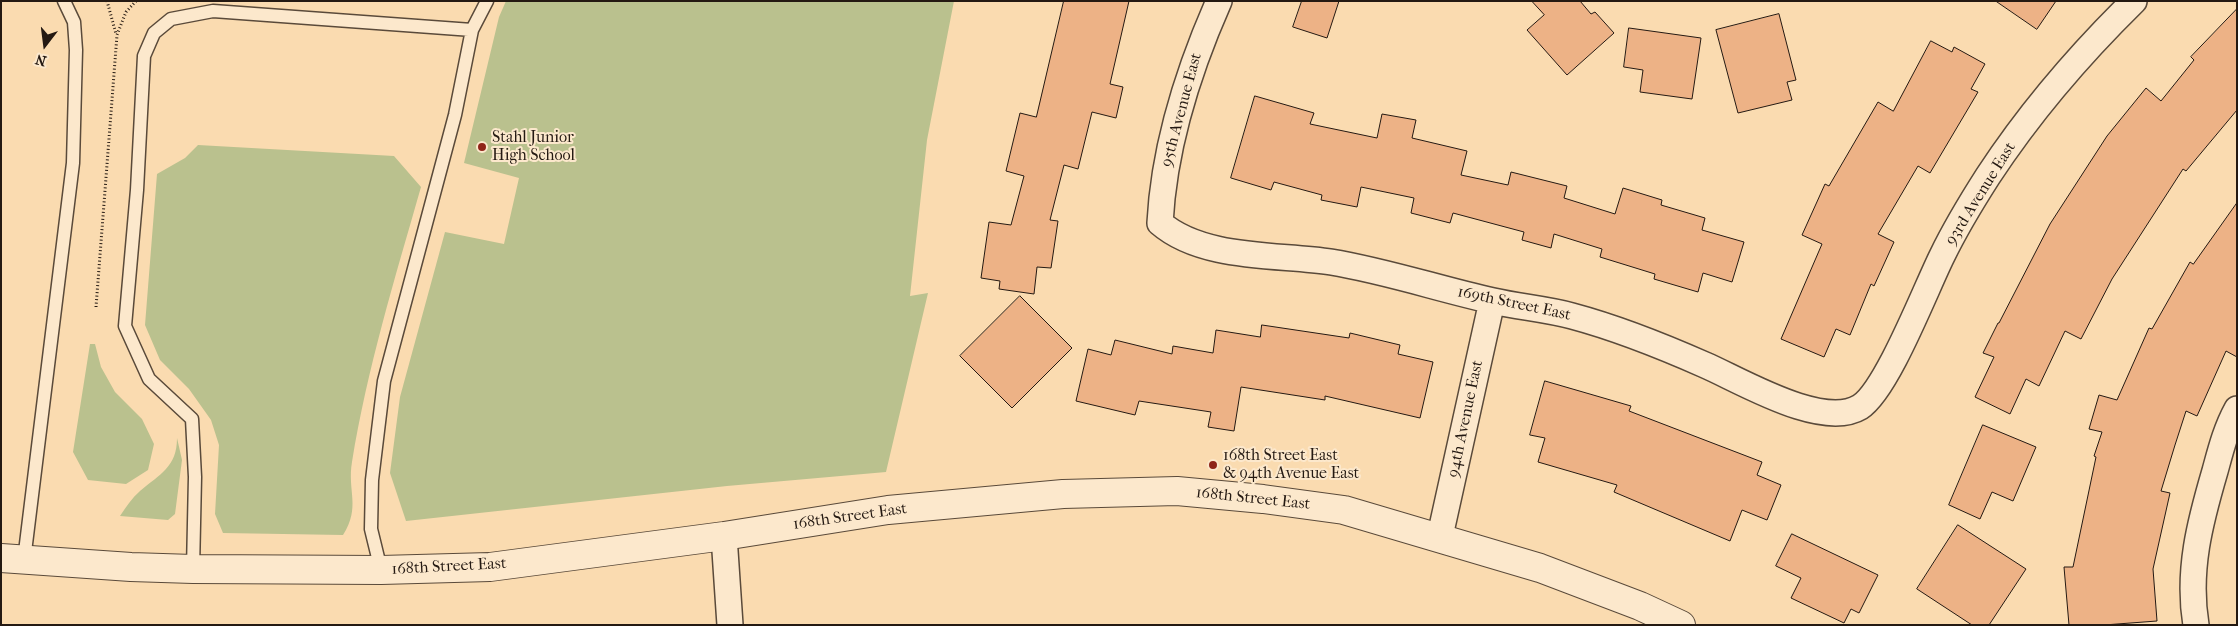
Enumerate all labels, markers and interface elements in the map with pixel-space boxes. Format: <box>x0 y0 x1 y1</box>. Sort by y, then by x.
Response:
north arrow <box>20 20 70 70</box>
text: N <box>34 50 48 70</box>
street label: 95th Avenue East <box>1158 51 1206 169</box>
place label: Stahl Junior High School <box>492 128 575 166</box>
street label: 93rd Avenue East <box>1942 139 2020 249</box>
marker: Stahl Junior High School <box>476 141 488 153</box>
street label: 169th Street East <box>1456 283 1572 325</box>
street label: 94th Avenue East <box>1444 358 1488 480</box>
place label: 168th Street East & 94th Avenue East <box>1223 446 1359 484</box>
marker: 168th Street East & 94th Avenue East <box>1207 459 1219 471</box>
street label: 168th Street East <box>1195 483 1311 515</box>
street label: 168th Street East <box>792 499 908 535</box>
street label: 168th Street East <box>391 554 507 580</box>

